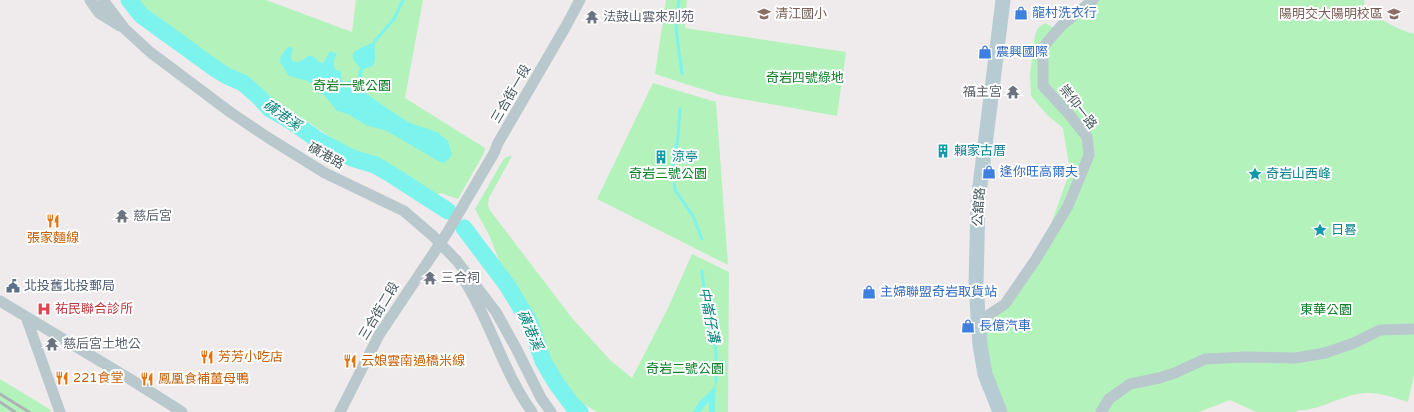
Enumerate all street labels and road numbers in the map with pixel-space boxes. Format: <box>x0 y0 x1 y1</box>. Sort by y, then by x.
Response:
street label: 三合街一段 <box>488 62 534 126</box>
street label: 崇仰一路 <box>1056 82 1100 132</box>
street label: 磺港路 <box>305 140 347 172</box>
street label: 公舘路 <box>970 187 988 227</box>
street label: 三合街二段 <box>355 279 403 343</box>

